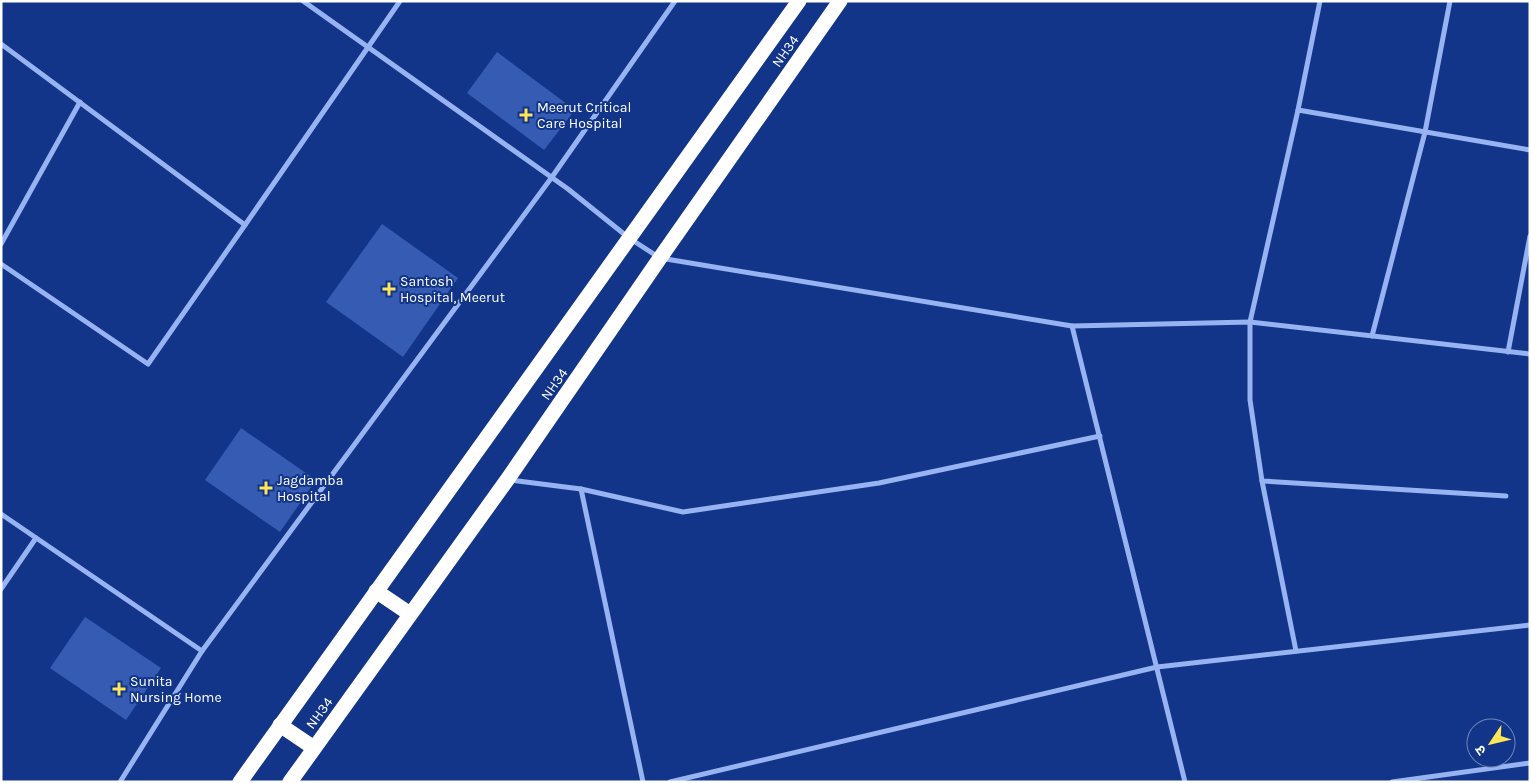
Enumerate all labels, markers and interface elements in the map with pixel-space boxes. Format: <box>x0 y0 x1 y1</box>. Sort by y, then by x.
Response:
street label: NH34 <box>768 32 803 71</box>
place label: Meerut Critical Care Hospital <box>537 99 631 132</box>
marker: Meerut Critical Care Hospital <box>519 108 533 122</box>
place label: Santosh Hospital, Meerut <box>400 273 505 306</box>
marker: Santosh Hospital, Meerut <box>382 282 396 296</box>
street label: NH34 <box>537 365 572 404</box>
place label: Jagdamba Hospital <box>277 472 343 505</box>
marker: Jagdamba Hospital <box>259 481 273 495</box>
place label: Sunita Nursing Home <box>130 673 222 706</box>
marker: Sunita Nursing Home <box>112 682 126 696</box>
street label: NH34 <box>302 694 337 732</box>
north arrow <box>1466 718 1516 768</box>
text: उ <box>1471 741 1490 758</box>

